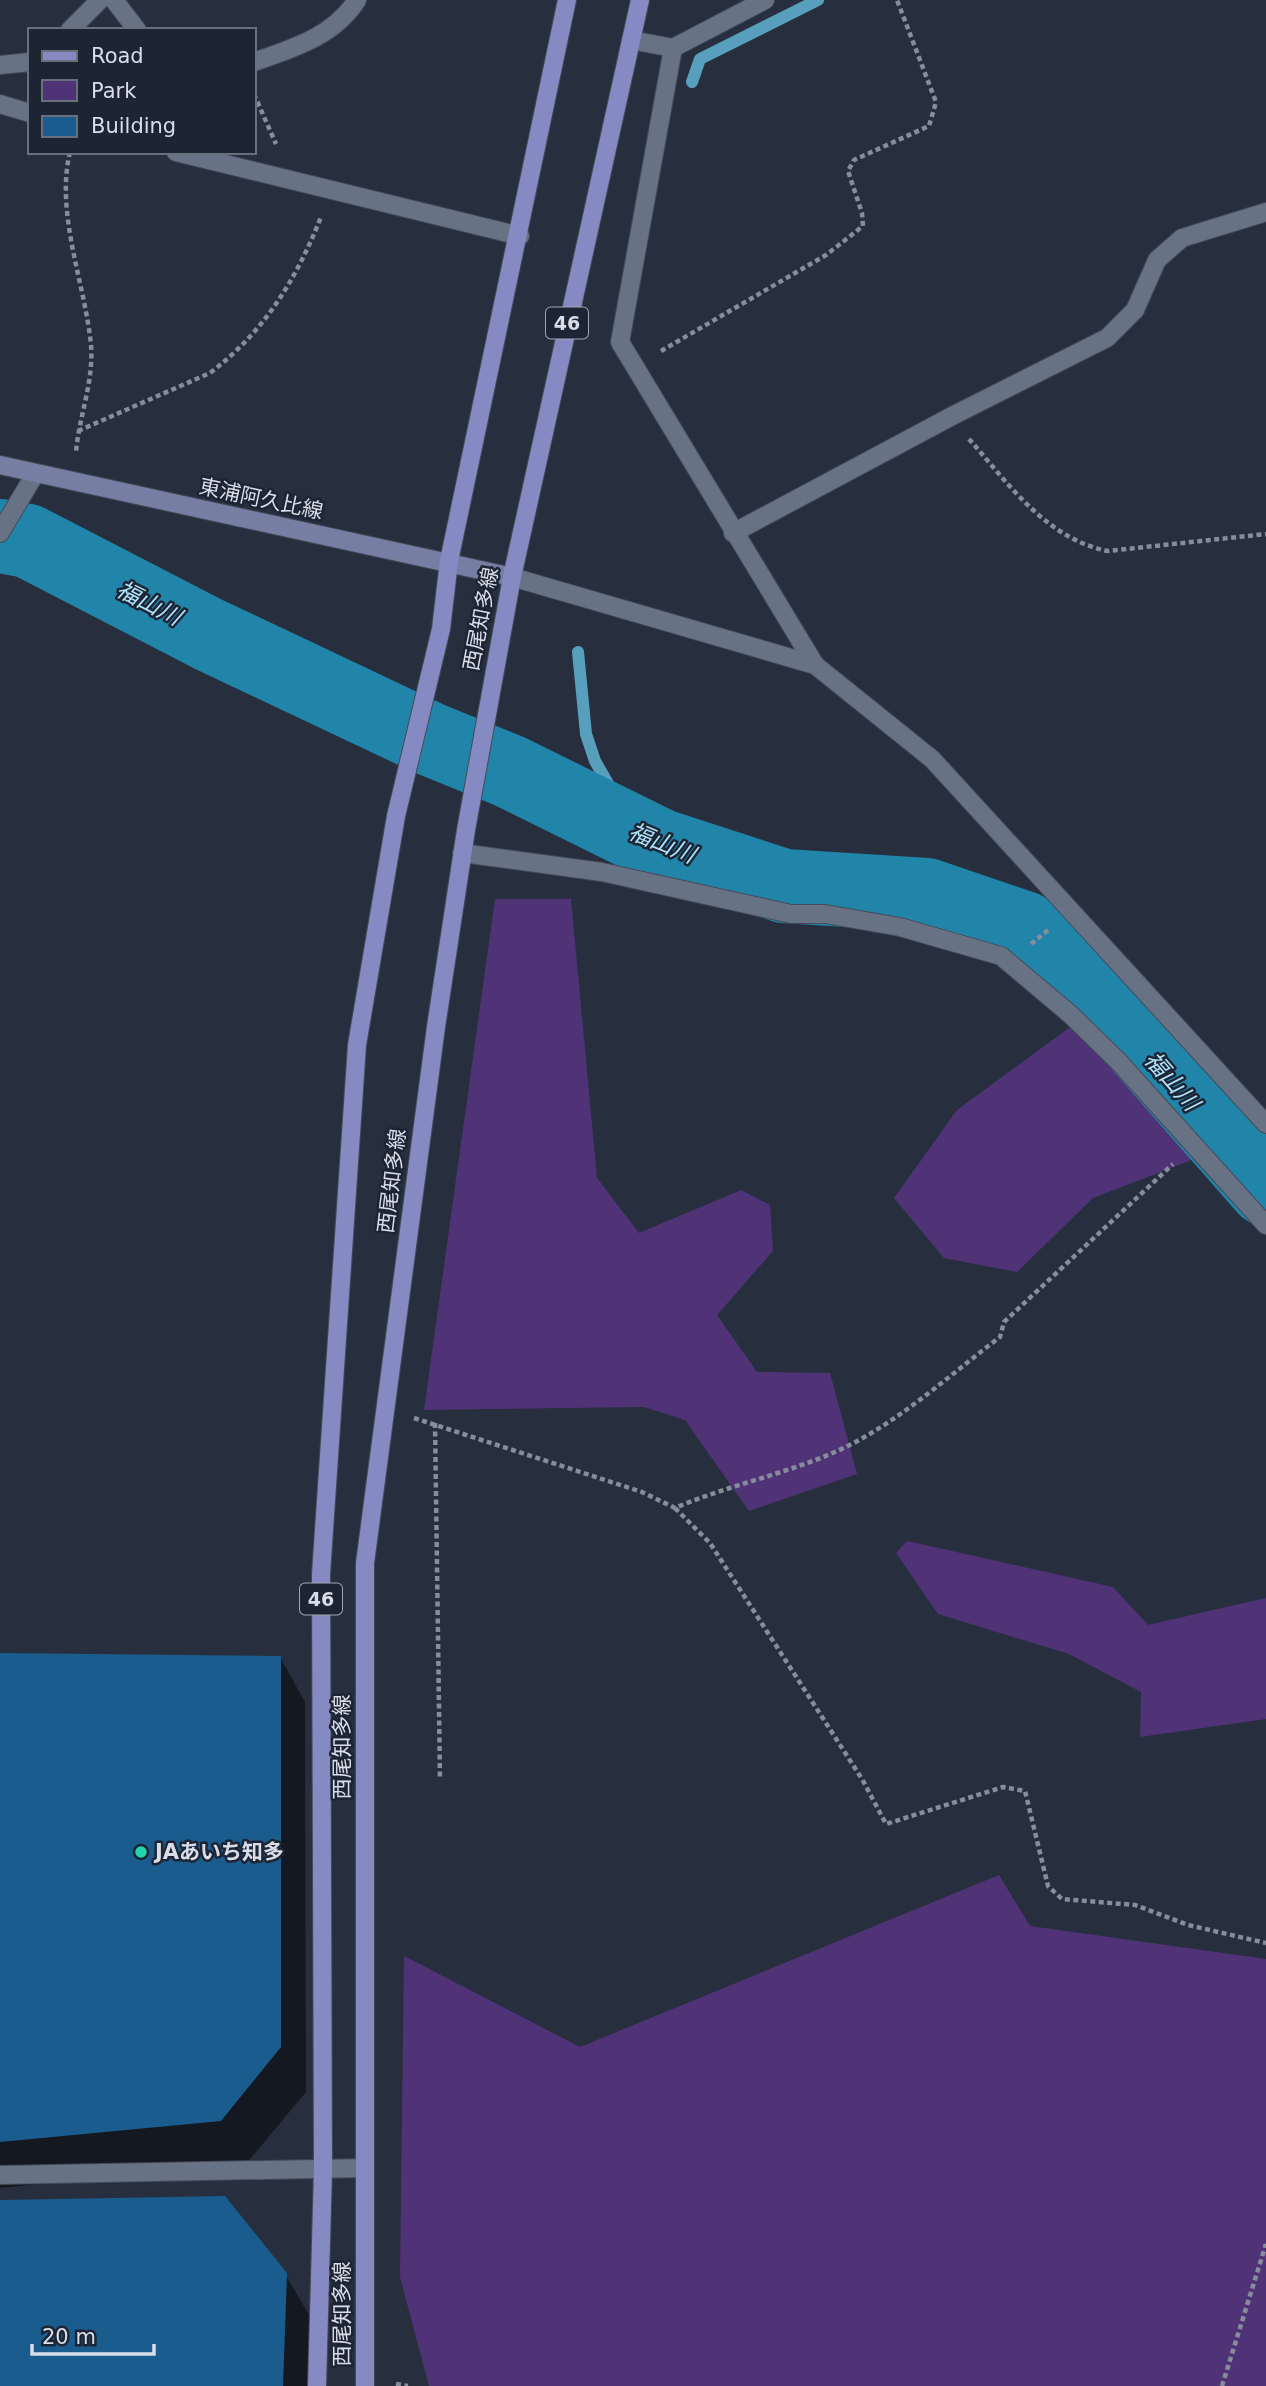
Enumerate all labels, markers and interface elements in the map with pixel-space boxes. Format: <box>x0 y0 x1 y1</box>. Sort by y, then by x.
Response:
legend <box>28 28 256 154</box>
text: Road <box>91 44 144 68</box>
text: Park <box>91 79 137 103</box>
text: Building <box>91 114 176 138</box>
road number: 46 <box>546 308 588 338</box>
street label: 東浦阿久比線 <box>197 474 325 524</box>
street label: 西尾知多線 <box>459 565 503 673</box>
water label: 福山川 <box>112 576 188 632</box>
water label: 福山川 <box>625 818 702 869</box>
water label: 福山川 <box>1140 1046 1206 1118</box>
street label: 西尾知多線 <box>374 1127 410 1235</box>
road number: 46 <box>300 1583 342 1614</box>
street label: 西尾知多線 <box>330 1695 354 1800</box>
place label: JAあいち知多 <box>153 1840 284 1864</box>
marker: JAあいち知多 <box>133 1844 149 1860</box>
street label: 西尾知多線 <box>330 2262 354 2367</box>
scale bar <box>32 2312 154 2356</box>
text: 20 m <box>42 2325 96 2349</box>

